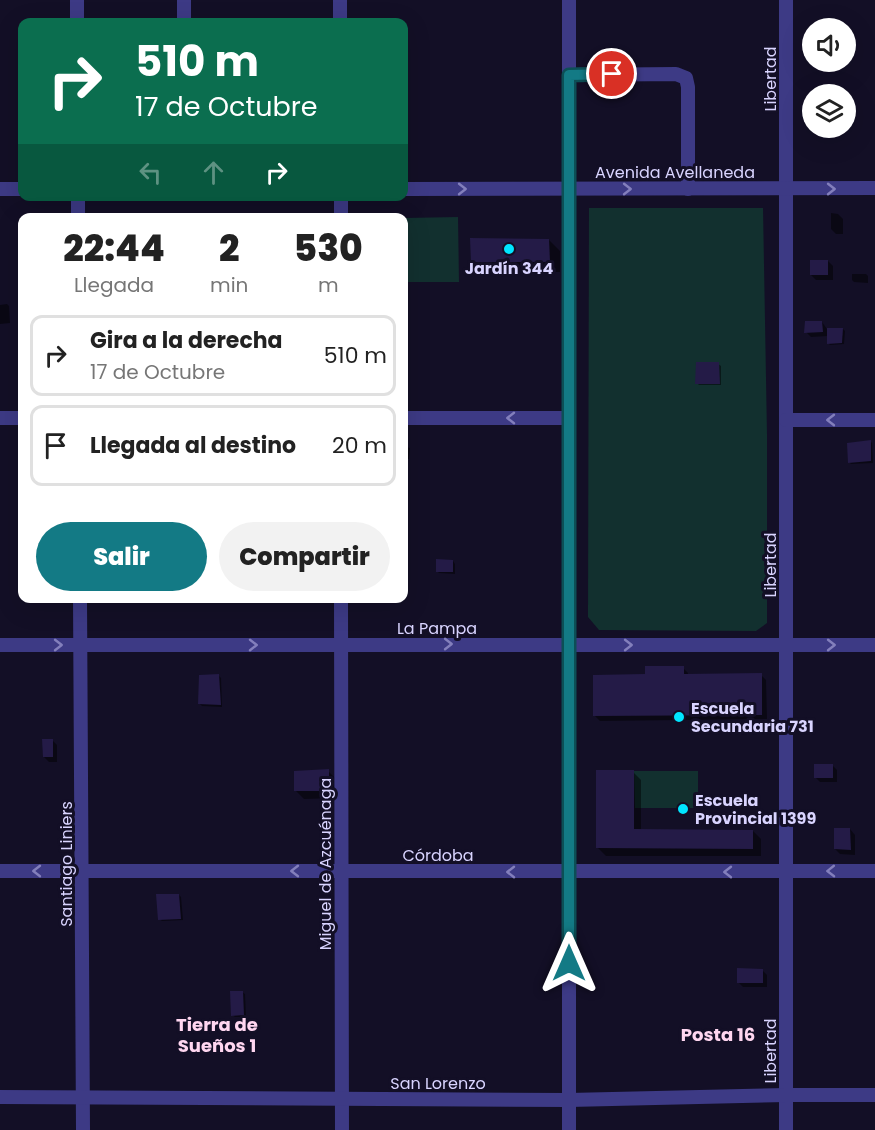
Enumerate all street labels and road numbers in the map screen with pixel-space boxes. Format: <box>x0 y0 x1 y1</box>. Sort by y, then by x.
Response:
street label: Libertad <box>759 46 782 112</box>
street label: Avenida Avellaneda <box>595 161 755 184</box>
street label: Libertad <box>759 532 782 598</box>
street label: La Pampa <box>397 617 477 640</box>
street label: Miguel de Azcuénaga <box>314 778 337 950</box>
street label: Santiago Liniers <box>55 801 78 927</box>
street label: Córdoba <box>402 844 474 867</box>
street label: Libertad <box>759 1018 782 1084</box>
street label: San Lorenzo <box>390 1072 486 1095</box>

